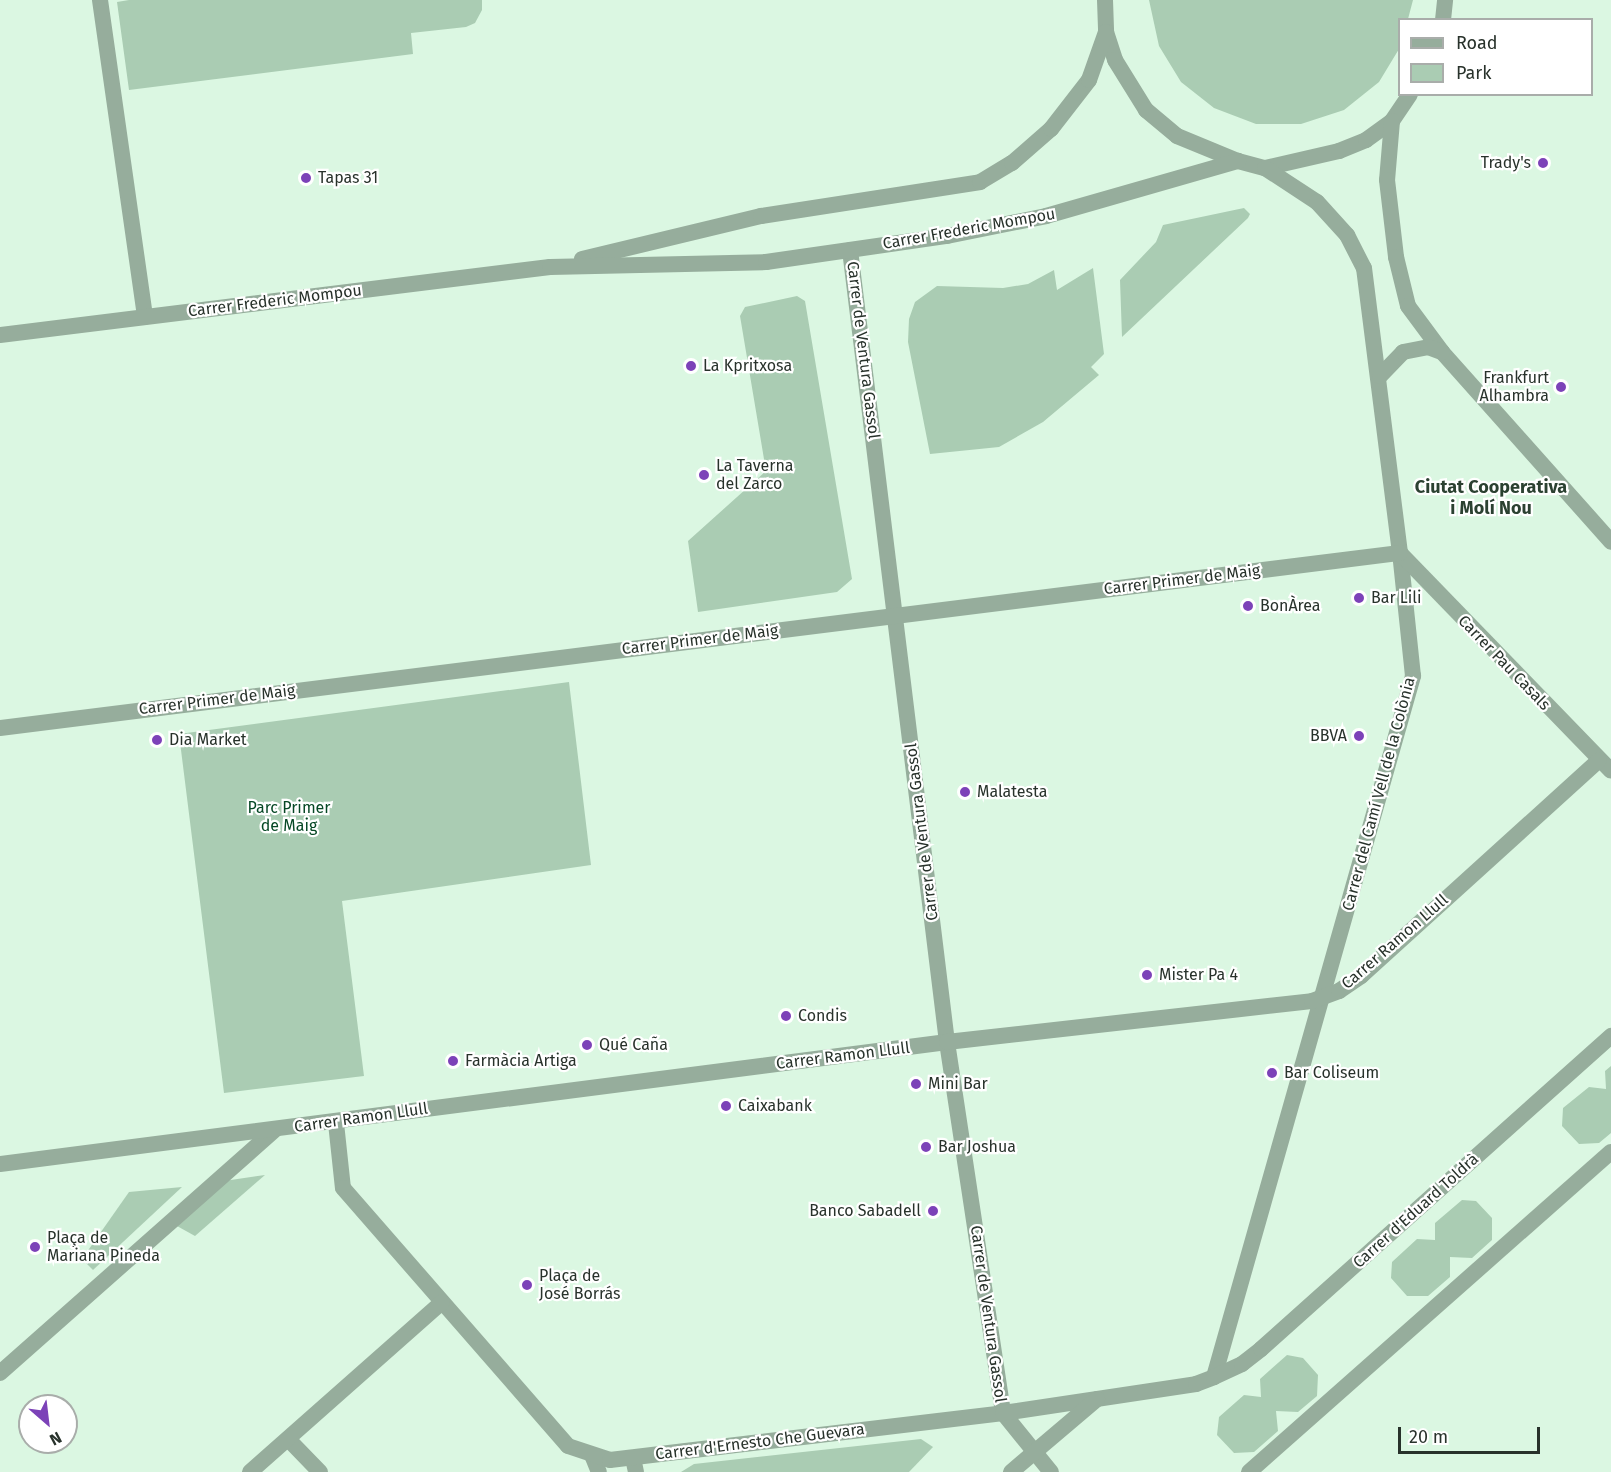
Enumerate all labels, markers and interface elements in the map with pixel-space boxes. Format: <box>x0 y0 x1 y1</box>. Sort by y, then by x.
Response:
legend <box>1398 18 1593 96</box>
text: Road <box>1456 32 1498 54</box>
text: Park <box>1456 62 1491 84</box>
place label: Trady's <box>1481 153 1531 173</box>
marker: Trady's <box>1536 156 1550 170</box>
place label: Tapas 31 <box>318 168 378 188</box>
marker: Tapas 31 <box>299 171 313 185</box>
street label: Carrer Frederic Mompou <box>881 204 1057 254</box>
street label: Carrer de Ventura Gassol <box>843 260 883 440</box>
street label: Carrer Frederic Mompou <box>187 281 363 321</box>
place label: La Kpritxosa <box>703 356 792 376</box>
marker: La Kpritxosa <box>684 359 698 373</box>
place label: Frankfurt Alhambra <box>1480 368 1549 406</box>
marker: Frankfurt Alhambra <box>1554 380 1568 394</box>
place label: La Taverna del Zarco <box>716 456 793 494</box>
marker: La Taverna del Zarco <box>697 468 711 482</box>
district label: Ciutat Cooperativa i Molí Nou <box>1415 477 1567 520</box>
street label: Carrer Primer de Maig <box>1103 561 1261 599</box>
place label: Bar Lili <box>1371 588 1422 608</box>
marker: Bar Lili <box>1352 591 1366 605</box>
place label: BonÀrea <box>1260 596 1321 616</box>
marker: BonÀrea <box>1241 599 1255 613</box>
street label: Carrer Pau Casals <box>1454 612 1554 714</box>
street label: Carrer Primer de Maig <box>621 621 779 659</box>
street label: Carrer del Camí Vell de la Colònia <box>1339 675 1419 913</box>
street label: Carrer Primer de Maig <box>138 681 296 719</box>
place label: BBVA <box>1310 726 1347 746</box>
marker: BBVA <box>1352 729 1366 743</box>
place label: Dia Market <box>169 730 247 750</box>
marker: Dia Market <box>150 733 164 747</box>
street label: Carrer de Ventura Gassol <box>902 742 942 922</box>
place label: Malatesta <box>977 782 1047 802</box>
marker: Malatesta <box>958 785 972 799</box>
park label: Parc Primer de Maig <box>248 798 330 836</box>
street label: Carrer Ramon Llull <box>1338 891 1452 993</box>
place label: Mister Pa 4 <box>1159 965 1238 985</box>
marker: Mister Pa 4 <box>1140 968 1154 982</box>
place label: Condis <box>798 1006 847 1026</box>
marker: Condis <box>779 1009 793 1023</box>
place label: Qué Caña <box>599 1035 668 1055</box>
marker: Qué Caña <box>580 1038 594 1052</box>
street label: Carrer Ramon Llull <box>775 1038 911 1074</box>
place label: Farmàcia Artiga <box>465 1051 577 1071</box>
marker: Farmàcia Artiga <box>446 1054 460 1068</box>
place label: Bar Coliseum <box>1284 1063 1379 1083</box>
marker: Bar Coliseum <box>1265 1066 1279 1080</box>
place label: Mini Bar <box>928 1074 988 1094</box>
marker: Mini Bar <box>909 1077 923 1091</box>
place label: Caixabank <box>738 1096 812 1116</box>
street label: Carrer Ramon Llull <box>293 1099 429 1137</box>
marker: Caixabank <box>719 1099 733 1113</box>
place label: Bar Joshua <box>938 1137 1016 1157</box>
marker: Bar Joshua <box>919 1140 933 1154</box>
street label: Carrer d'Eduard Toldrà <box>1349 1150 1483 1272</box>
place label: Banco Sabadell <box>809 1201 921 1221</box>
marker: Banco Sabadell <box>926 1204 940 1218</box>
street label: Carrer de Ventura Gassol <box>966 1224 1010 1404</box>
place label: Plaça de Mariana Pineda <box>47 1228 160 1266</box>
marker: Plaça de Mariana Pineda <box>28 1240 42 1254</box>
place label: Plaça de José Borrás <box>539 1266 621 1304</box>
marker: Plaça de José Borrás <box>520 1278 534 1292</box>
north arrow <box>18 1394 78 1454</box>
scale bar <box>1401 1415 1544 1453</box>
street label: Carrer d'Ernesto Che Guevara <box>654 1420 866 1464</box>
text: 20 m <box>1409 1426 1448 1448</box>
text: N <box>47 1428 65 1449</box>

